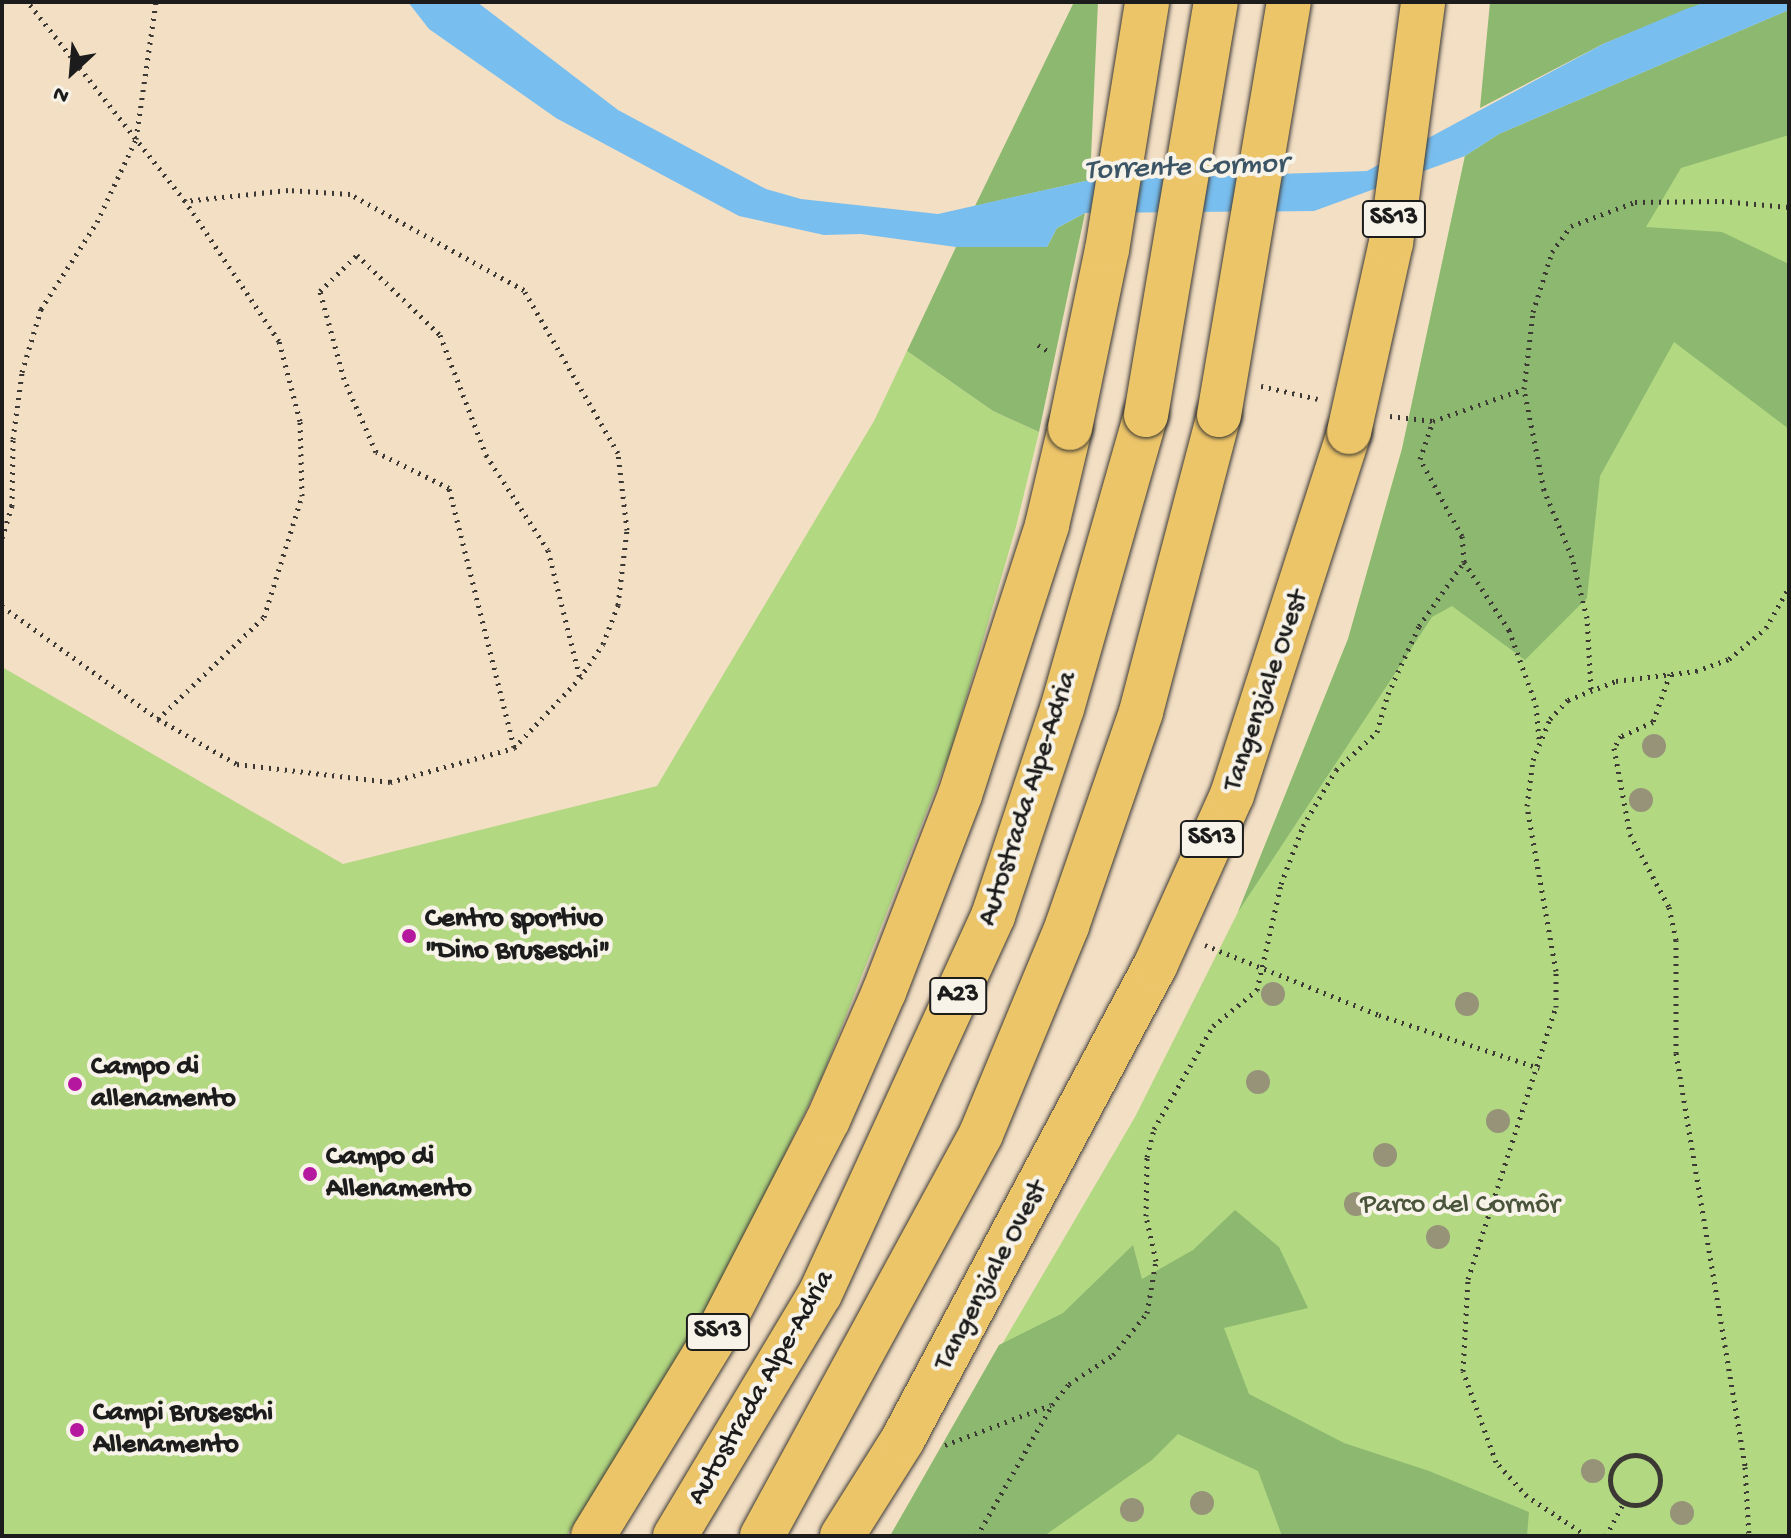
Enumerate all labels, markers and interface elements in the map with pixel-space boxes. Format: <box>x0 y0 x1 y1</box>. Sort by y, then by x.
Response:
north arrow <box>32 32 112 112</box>
text: N <box>49 79 74 108</box>
water label: Torrente Cormor <box>1084 147 1288 191</box>
road number: SS13 <box>1360 197 1428 241</box>
street label: Tangenziale Ovest <box>1217 586 1317 796</box>
street label: Autostrada Alpe-Adria <box>972 668 1086 930</box>
road number: SS13 <box>1178 817 1246 861</box>
place label: Centro sportivo "Dino Bruseschi" <box>425 903 610 969</box>
marker: Centro sportivo "Dino Bruseschi" <box>400 927 418 945</box>
road number: A23 <box>928 974 988 1018</box>
place label: Campo di allenamento <box>91 1051 236 1117</box>
marker: Campo di allenamento <box>66 1075 84 1093</box>
place label: Campo di Allenamento <box>326 1141 472 1207</box>
marker: Campo di Allenamento <box>301 1165 319 1183</box>
street label: Tangenziale Ovest <box>928 1175 1056 1377</box>
park label: Parco del Cormôr <box>1360 1189 1560 1223</box>
street label: Autostrada Alpe-Adria <box>681 1265 843 1511</box>
road number: SS13 <box>684 1310 752 1354</box>
place label: Campi Bruseschi Allenamento <box>93 1397 273 1463</box>
marker: Campi Bruseschi Allenamento <box>68 1421 86 1439</box>

